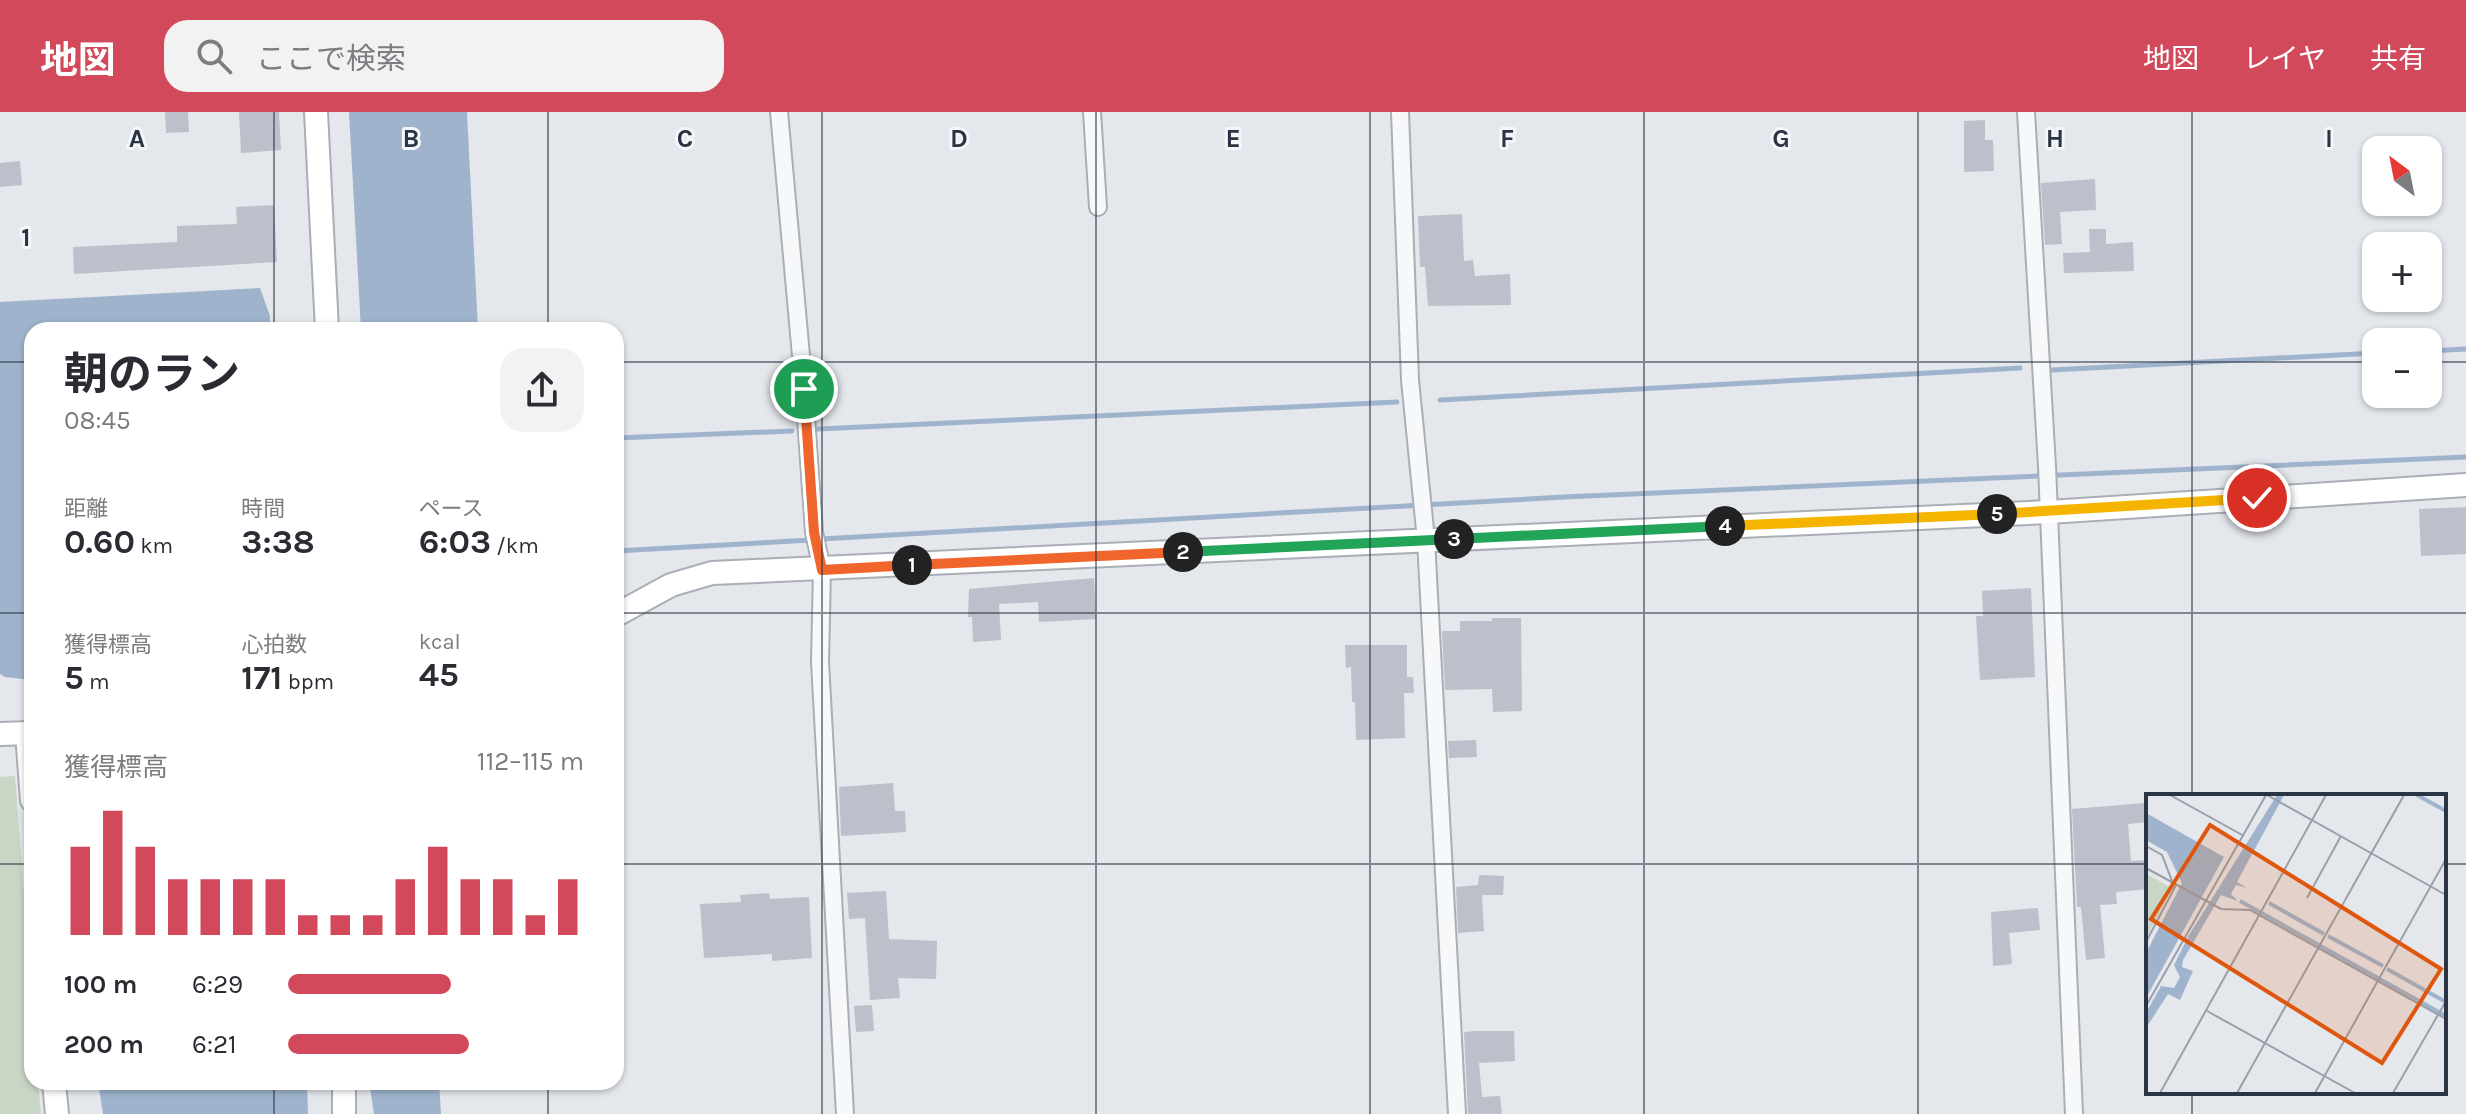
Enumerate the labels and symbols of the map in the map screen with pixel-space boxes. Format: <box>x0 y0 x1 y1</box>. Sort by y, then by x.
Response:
text: A <box>129 123 145 154</box>
text: B <box>403 123 419 154</box>
text: C <box>677 123 693 154</box>
text: D <box>950 123 968 154</box>
text: E <box>1225 123 1241 154</box>
text: F <box>1500 123 1514 154</box>
text: G <box>1772 123 1790 154</box>
text: H <box>2046 123 2064 154</box>
text: I <box>2325 123 2333 154</box>
north arrow <box>2362 136 2442 216</box>
text: 1 <box>21 222 31 253</box>
pin <box>770 355 838 423</box>
pin <box>2223 464 2291 532</box>
pin: 5 <box>1977 494 2017 534</box>
pin: 4 <box>1705 506 1745 546</box>
pin: 3 <box>1434 519 1474 559</box>
pin: 2 <box>1163 532 1203 572</box>
pin: 1 <box>892 545 932 585</box>
inset map <box>2146 794 2446 1094</box>

